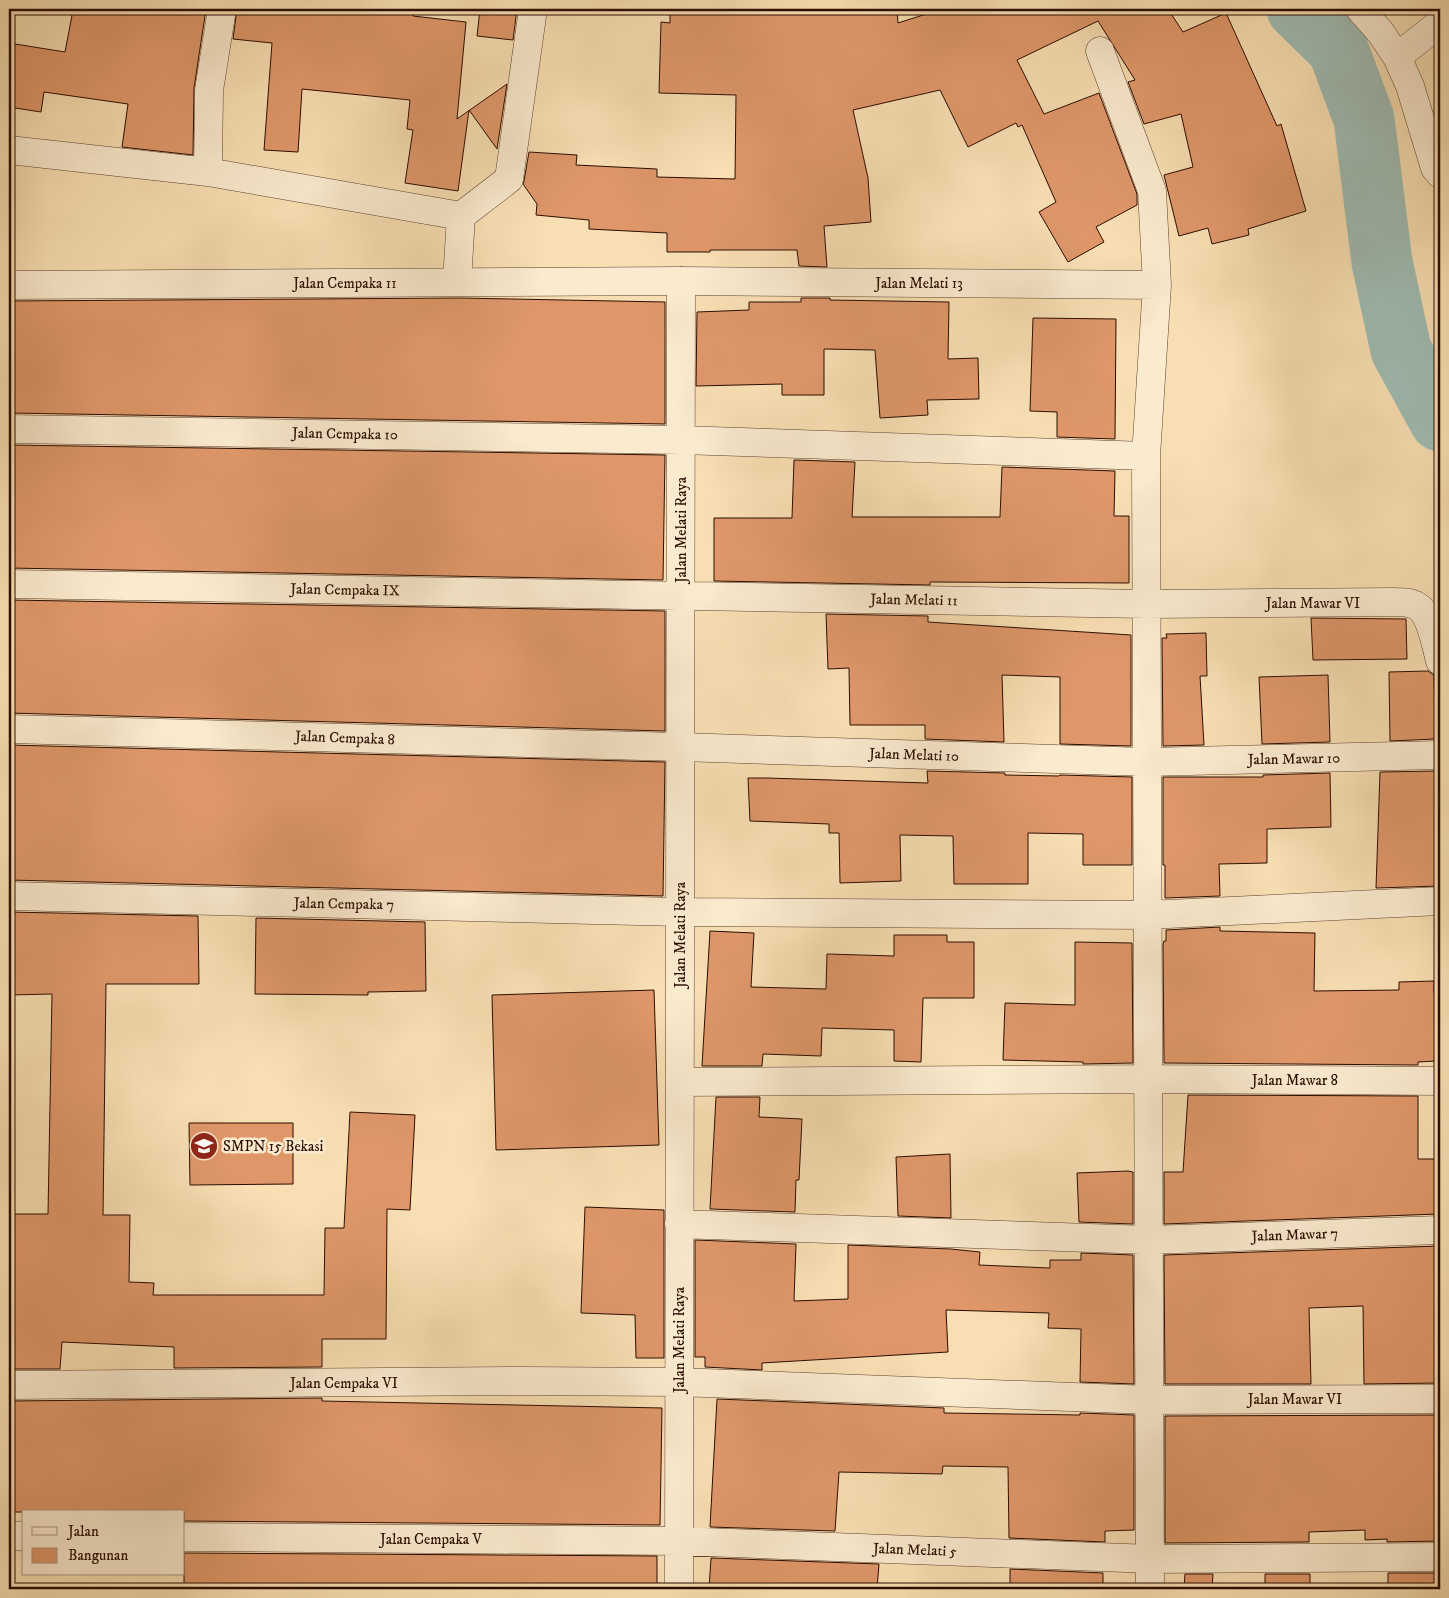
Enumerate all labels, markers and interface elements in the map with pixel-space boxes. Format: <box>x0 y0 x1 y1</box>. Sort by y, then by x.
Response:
street label: Jalan Cempaka 11 <box>291 274 397 293</box>
street label: Jalan Melati 13 <box>873 274 963 293</box>
street label: Jalan Cempaka 10 <box>290 424 398 444</box>
street label: Jalan Melati Raya <box>672 476 691 585</box>
street label: Jalan Cempaka IX <box>288 580 400 600</box>
street label: Jalan Melati 11 <box>868 590 958 610</box>
street label: Jalan Mawar VI <box>1264 594 1360 613</box>
street label: Jalan Cempaka 8 <box>293 727 395 749</box>
street label: Jalan Melati 10 <box>867 744 959 766</box>
street label: Jalan Mawar 10 <box>1246 749 1340 769</box>
street label: Jalan Melati Raya <box>671 881 690 990</box>
street label: Jalan Cempaka 7 <box>292 894 394 914</box>
street label: Jalan Mawar 8 <box>1250 1071 1338 1090</box>
school or university icon: SMPN 15 Bekasi <box>189 1131 219 1161</box>
place label: SMPN 15 Bekasi <box>223 1137 323 1156</box>
street label: Jalan Mawar 7 <box>1249 1224 1339 1246</box>
street label: Jalan Melati Raya <box>670 1286 689 1395</box>
street label: Jalan Cempaka VI <box>288 1374 398 1393</box>
street label: Jalan Mawar VI <box>1246 1390 1342 1409</box>
legend <box>22 1510 185 1576</box>
text: Jalan <box>66 1522 99 1541</box>
street label: Jalan Cempaka V <box>378 1530 482 1549</box>
street label: Jalan Melati 5 <box>871 1539 958 1561</box>
text: Bangunan <box>68 1546 128 1565</box>

